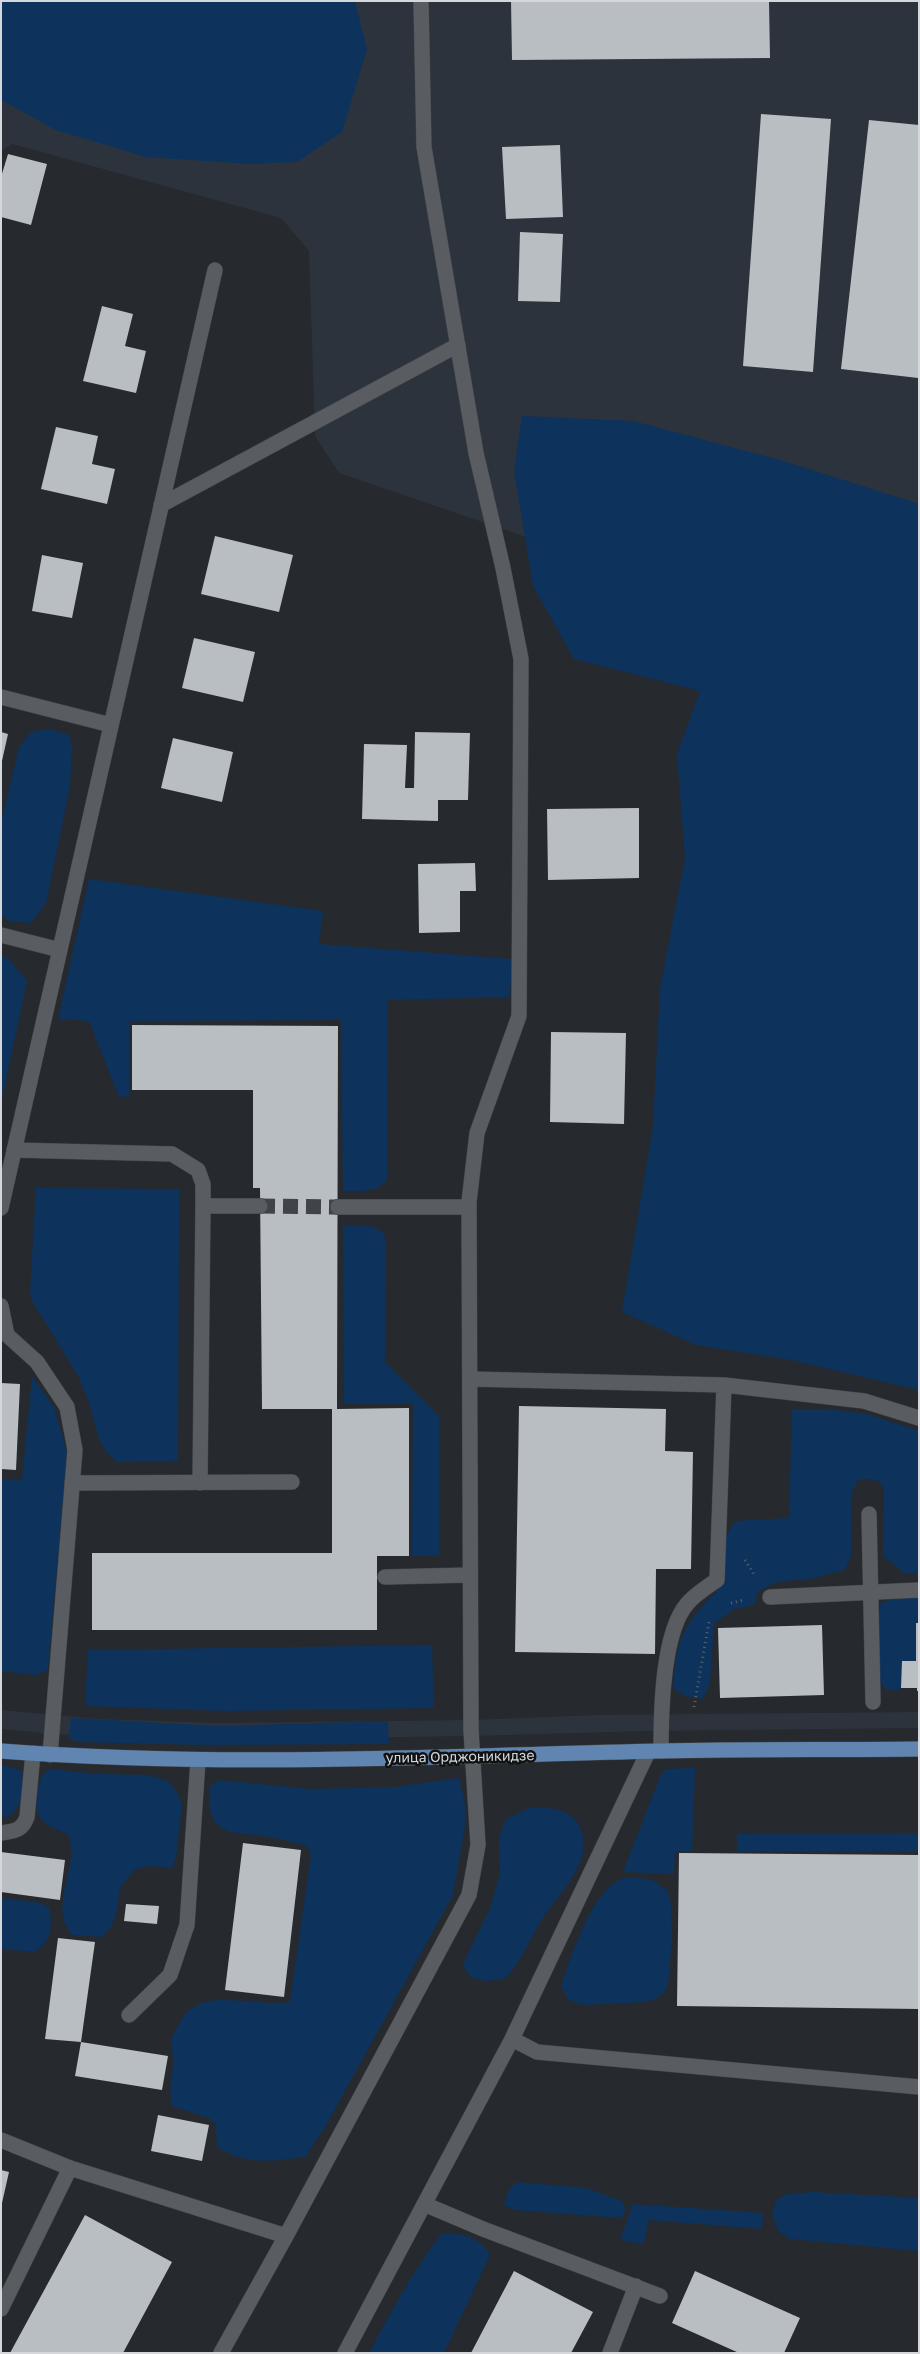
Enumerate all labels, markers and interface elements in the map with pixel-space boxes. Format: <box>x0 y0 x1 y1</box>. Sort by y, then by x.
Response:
street label: улица Орджоникидзе <box>385 1747 535 1767</box>

